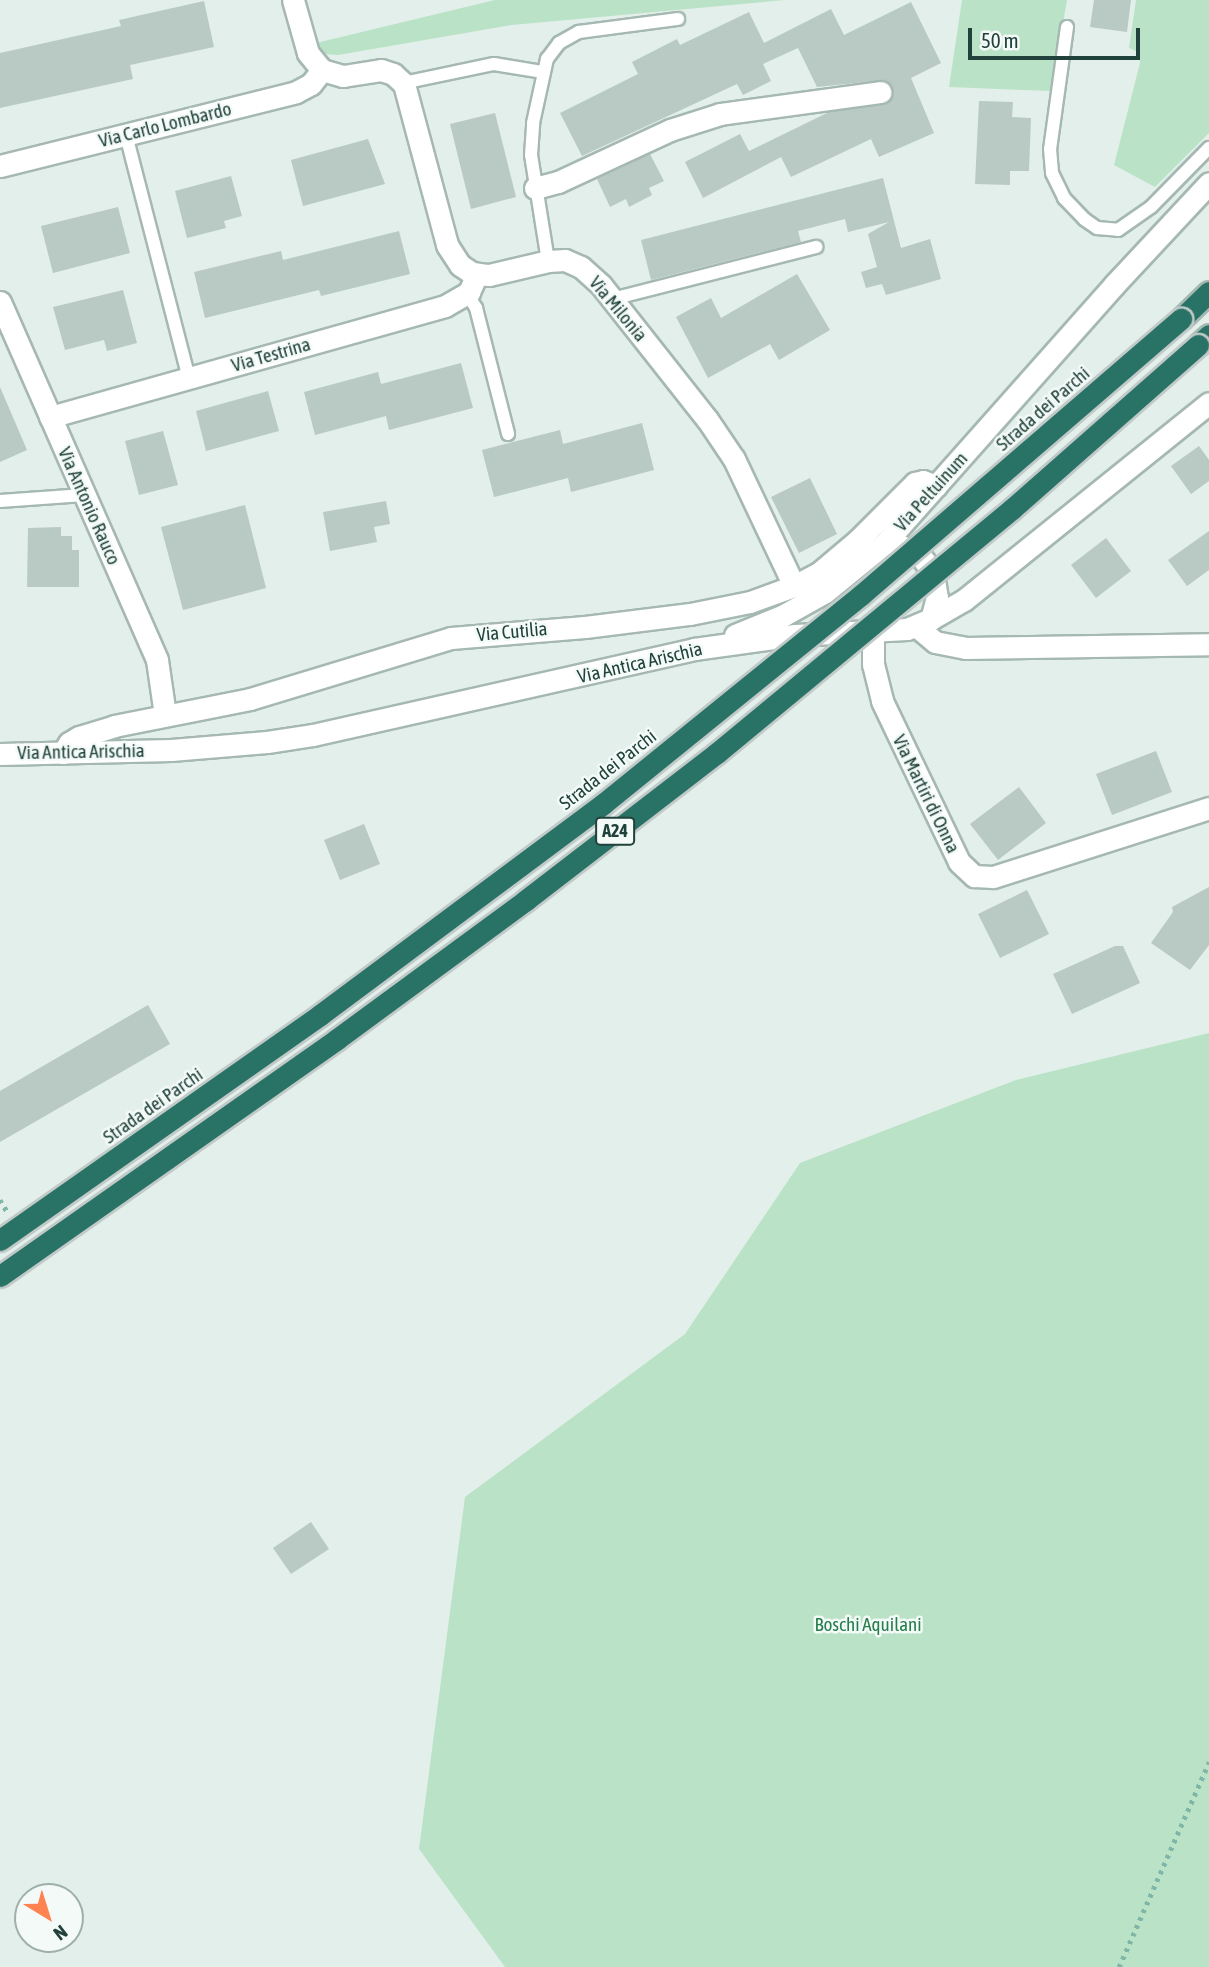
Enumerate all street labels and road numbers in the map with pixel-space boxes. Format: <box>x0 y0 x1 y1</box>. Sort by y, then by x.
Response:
street label: Via Carlo Lombardo <box>96 98 234 152</box>
street label: Via Milonia <box>584 272 652 346</box>
street label: Via Testrina <box>229 333 313 377</box>
street label: Strada dei Parchi <box>992 362 1094 456</box>
street label: Via Antonio Rauco <box>53 444 125 568</box>
street label: Via Peltuinum <box>889 448 973 536</box>
street label: Via Cutilia <box>476 618 548 646</box>
street label: Via Antica Arischia <box>575 638 705 688</box>
street label: Strada dei Parchi <box>555 725 661 815</box>
street label: Via Martiri di Onna <box>888 731 964 857</box>
street label: Via Antica Arischia <box>17 739 145 765</box>
road number: A24 <box>594 816 636 846</box>
street label: Strada dei Parchi <box>99 1063 207 1149</box>

